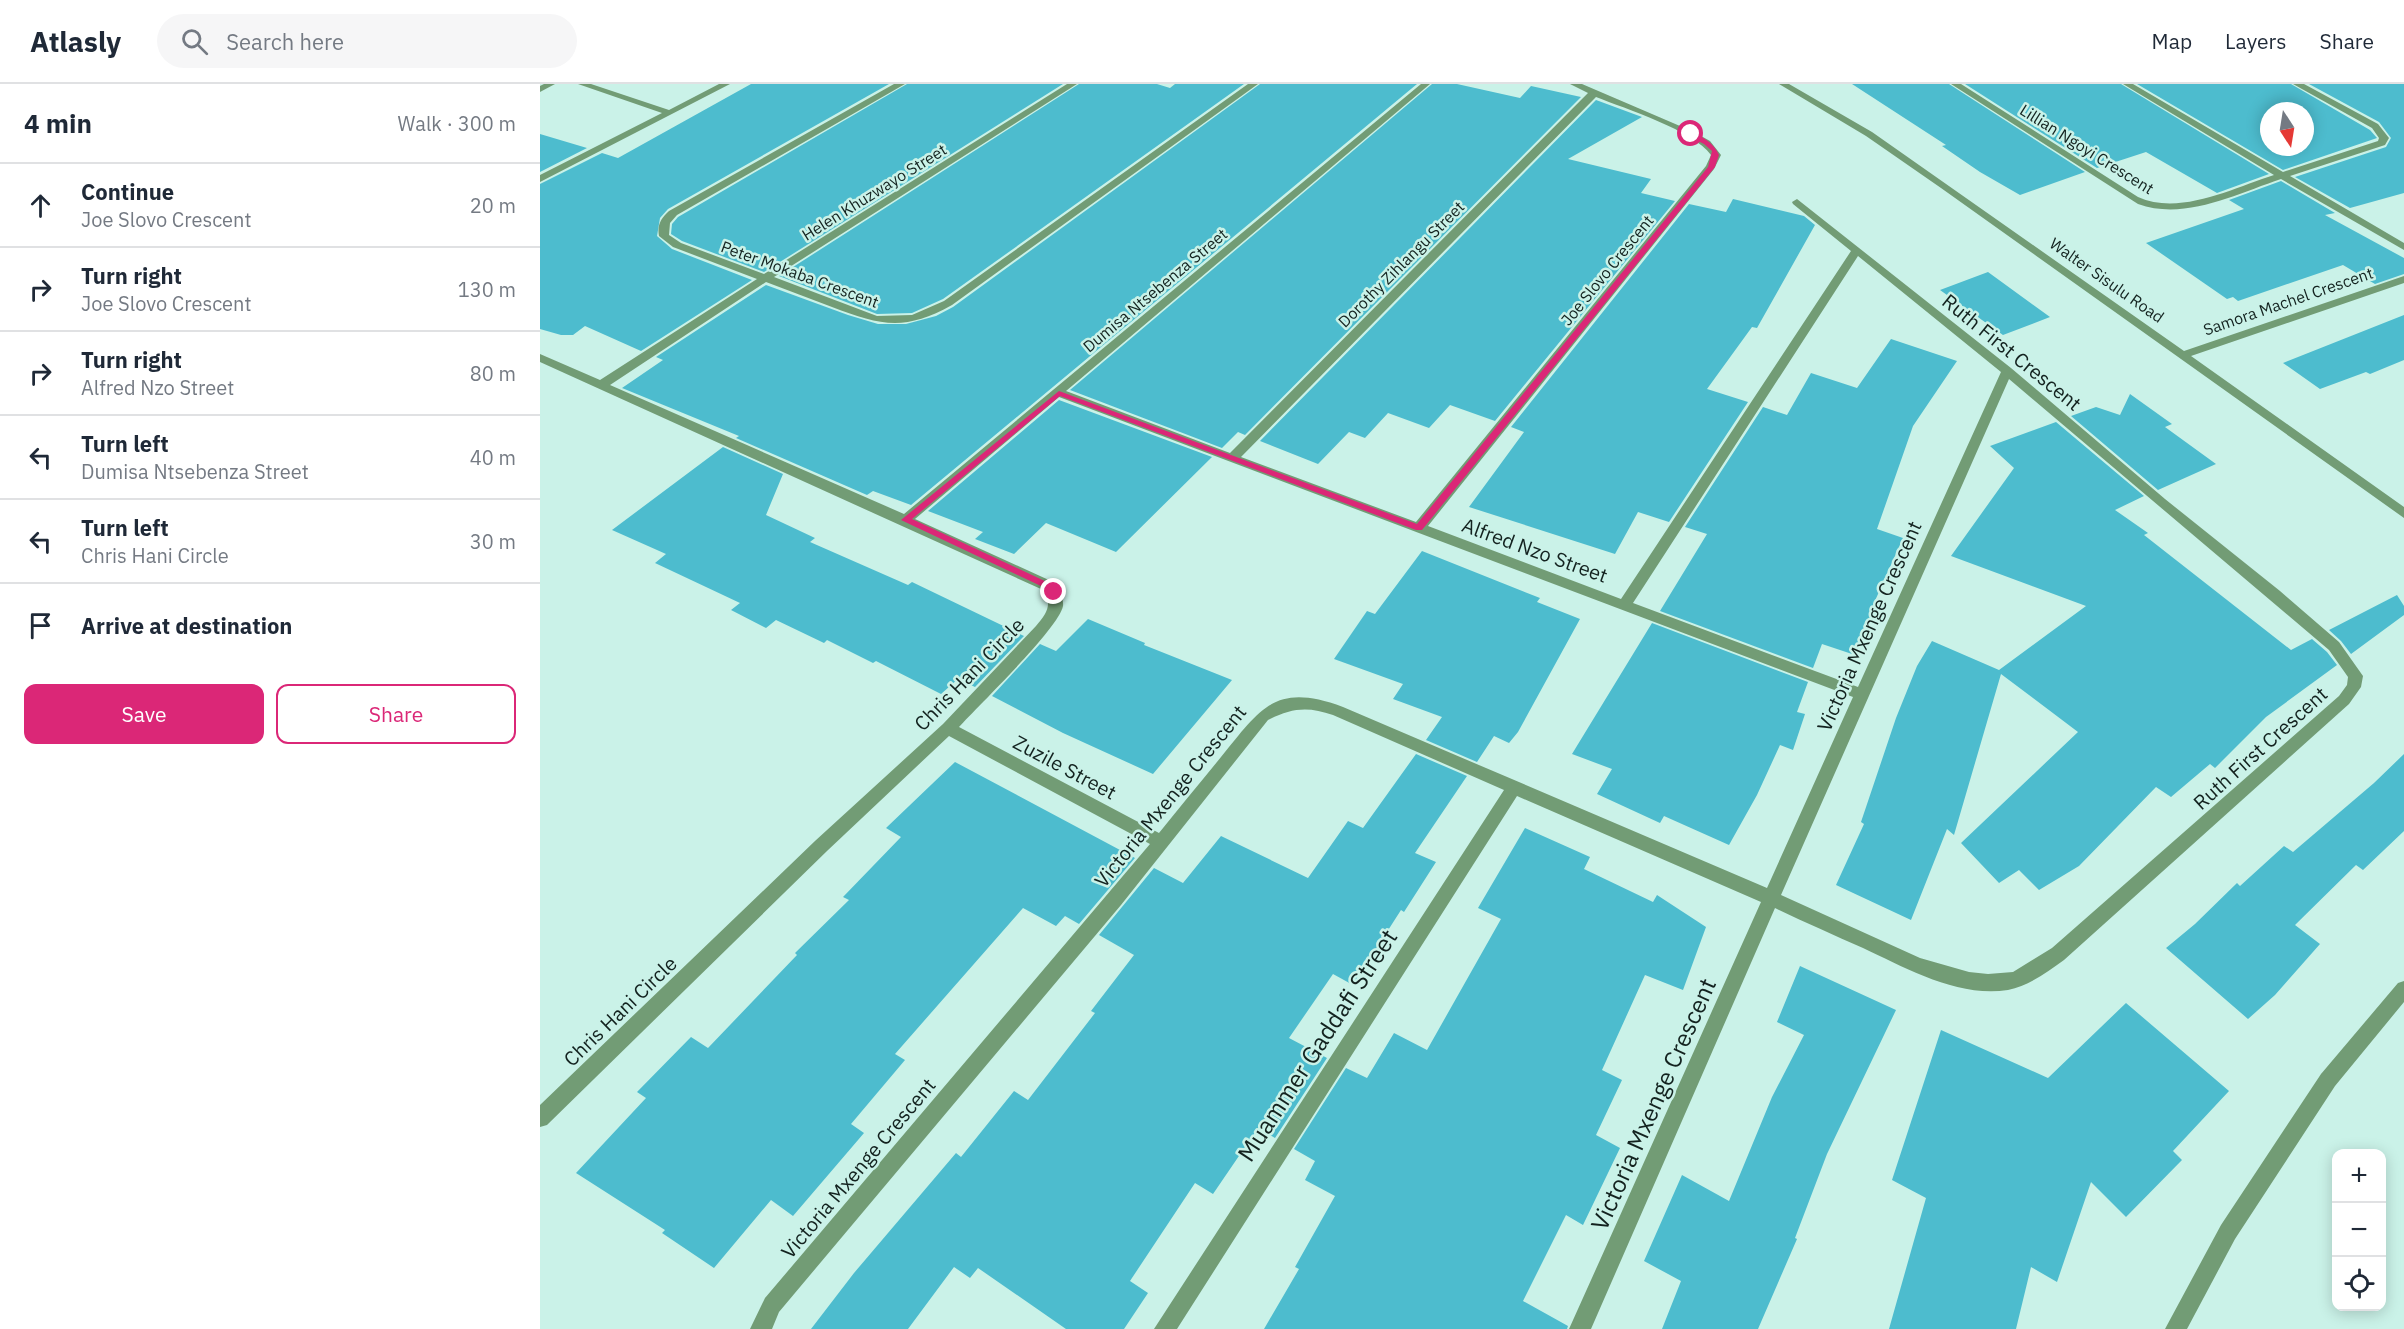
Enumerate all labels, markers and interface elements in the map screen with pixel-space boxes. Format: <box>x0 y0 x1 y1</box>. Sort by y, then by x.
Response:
search box <box>157 14 577 68</box>
text: Atlasly <box>30 23 121 60</box>
icon: search <box>178 25 211 58</box>
text: Search here <box>226 27 344 56</box>
text: Map <box>2152 27 2192 55</box>
text: Layers <box>2225 27 2287 55</box>
text: Share <box>2320 27 2374 55</box>
street label: Lillian Ngoyi Crescent <box>2016 100 2158 198</box>
north arrow <box>2260 102 2314 156</box>
text: 4 min <box>24 106 92 140</box>
text: Walk · 300 m <box>398 110 516 137</box>
route start <box>1677 120 1703 146</box>
street label: Helen Khuzwayo Street <box>798 139 950 245</box>
text: Continue <box>81 177 174 206</box>
icon: ahead <box>24 189 57 222</box>
text: 20 m <box>470 192 516 219</box>
street label: Dorothy Zihlangu Street <box>1334 197 1468 331</box>
text: Joe Slovo Crescent <box>81 206 251 233</box>
street label: Joe Slovo Crescent <box>1556 211 1658 329</box>
street label: Dumisa Ntsebenza Street <box>1079 224 1231 356</box>
street label: Walter Sisulu Road <box>2046 233 2168 327</box>
street label: Peter Mokaba Crescent <box>718 236 882 312</box>
text: Turn right <box>81 261 182 290</box>
street label: Samora Machel Crescent <box>2200 263 2376 339</box>
icon: right <box>24 273 57 306</box>
text: 130 m <box>458 276 516 303</box>
street label: Ruth First Crescent <box>1937 287 2087 417</box>
text: Joe Slovo Crescent <box>81 290 251 317</box>
text: Turn right <box>81 345 182 374</box>
icon: right <box>24 357 57 390</box>
text: 80 m <box>470 360 516 387</box>
text: Alfred Nzo Street <box>81 374 234 401</box>
text: Turn left <box>81 429 169 458</box>
icon: left <box>24 441 57 474</box>
text: 40 m <box>470 444 516 471</box>
text: Dumisa Ntsebenza Street <box>81 458 309 485</box>
street label: Alfred Nzo Street <box>1458 511 1612 589</box>
text: Turn left <box>81 513 169 542</box>
street label: Victoria Mxenge Crescent <box>1810 517 1928 735</box>
icon: left <box>24 525 57 558</box>
text: 30 m <box>470 528 516 555</box>
text: Chris Hani Circle <box>81 542 229 569</box>
route end <box>1040 578 1066 604</box>
icon: arrive <box>24 609 57 642</box>
text: Arrive at destination <box>81 611 292 640</box>
street label: Chris Hani Circle <box>908 612 1030 736</box>
street label: Ruth First Crescent <box>2187 680 2333 816</box>
button: Save <box>24 684 264 744</box>
button: Share <box>276 684 516 744</box>
street label: Victoria Mxenge Crescent <box>1088 699 1252 893</box>
street label: Zuzile Street <box>1009 729 1121 805</box>
street label: Muammer Gaddafi Street <box>1230 923 1404 1167</box>
street label: Chris Hani Circle <box>558 950 682 1072</box>
street label: Victoria Mxenge Crescent <box>1583 973 1723 1235</box>
street label: Victoria Mxenge Crescent <box>775 1072 941 1264</box>
map controls <box>2332 1149 2386 1311</box>
button: + <box>2332 1149 2386 1203</box>
button: − <box>2332 1203 2386 1257</box>
button: locate <box>2332 1257 2386 1311</box>

